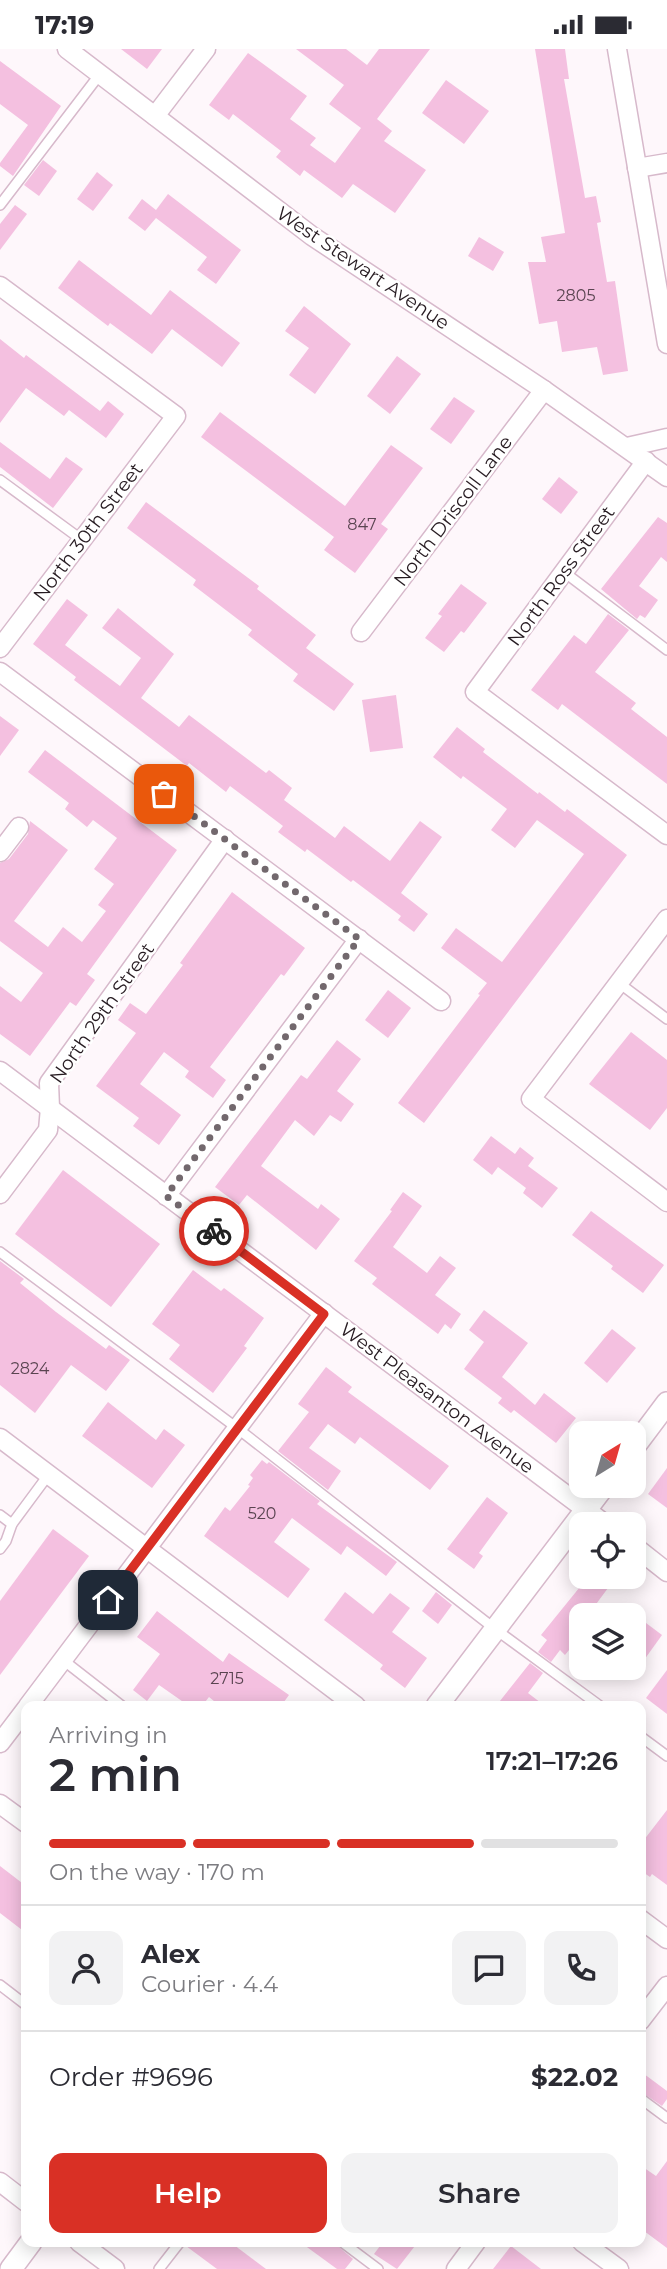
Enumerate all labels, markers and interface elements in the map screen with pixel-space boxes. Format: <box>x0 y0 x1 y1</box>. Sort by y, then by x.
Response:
text: 17:19 <box>35 9 94 41</box>
street label: West Stewart Avenue <box>272 202 454 334</box>
house number: 2805 <box>557 286 595 305</box>
street label: North Driscoll Lane <box>389 431 517 591</box>
street label: North 30th Street <box>28 458 148 606</box>
street label: North Ross Street <box>502 501 620 650</box>
house number: 847 <box>347 515 377 534</box>
pin <box>134 764 194 824</box>
icon: bag <box>145 775 183 813</box>
street label: North 29th Street <box>45 938 159 1088</box>
courier <box>179 1196 249 1266</box>
icon: bike <box>195 1212 233 1250</box>
street label: West Pleasanton Avenue <box>336 1318 538 1478</box>
house number: 2824 <box>11 1359 50 1378</box>
north arrow <box>569 1421 646 1498</box>
map controls <box>569 1421 646 1680</box>
house number: 520 <box>248 1504 276 1523</box>
button: locate <box>569 1512 646 1589</box>
pin <box>78 1570 138 1630</box>
icon: home <box>89 1581 127 1619</box>
button: layers <box>569 1603 646 1680</box>
house number: 2715 <box>210 1669 244 1688</box>
text: Arriving in <box>49 1721 168 1749</box>
text: 17:21–17:26 <box>486 1745 618 1777</box>
text: 2 min <box>49 1746 182 1803</box>
text: On the way · 170 m <box>49 1858 265 1886</box>
button: person <box>49 1931 123 2005</box>
button: chat <box>452 1931 526 2005</box>
button: phone <box>544 1931 618 2005</box>
text: Alex <box>141 1938 200 1970</box>
text: Courier · 4.4 <box>141 1970 278 1998</box>
text: Order #9696 <box>49 2061 213 2093</box>
text: $22.02 <box>531 2061 618 2093</box>
button: Help <box>49 2153 327 2233</box>
button: Share <box>341 2153 618 2233</box>

